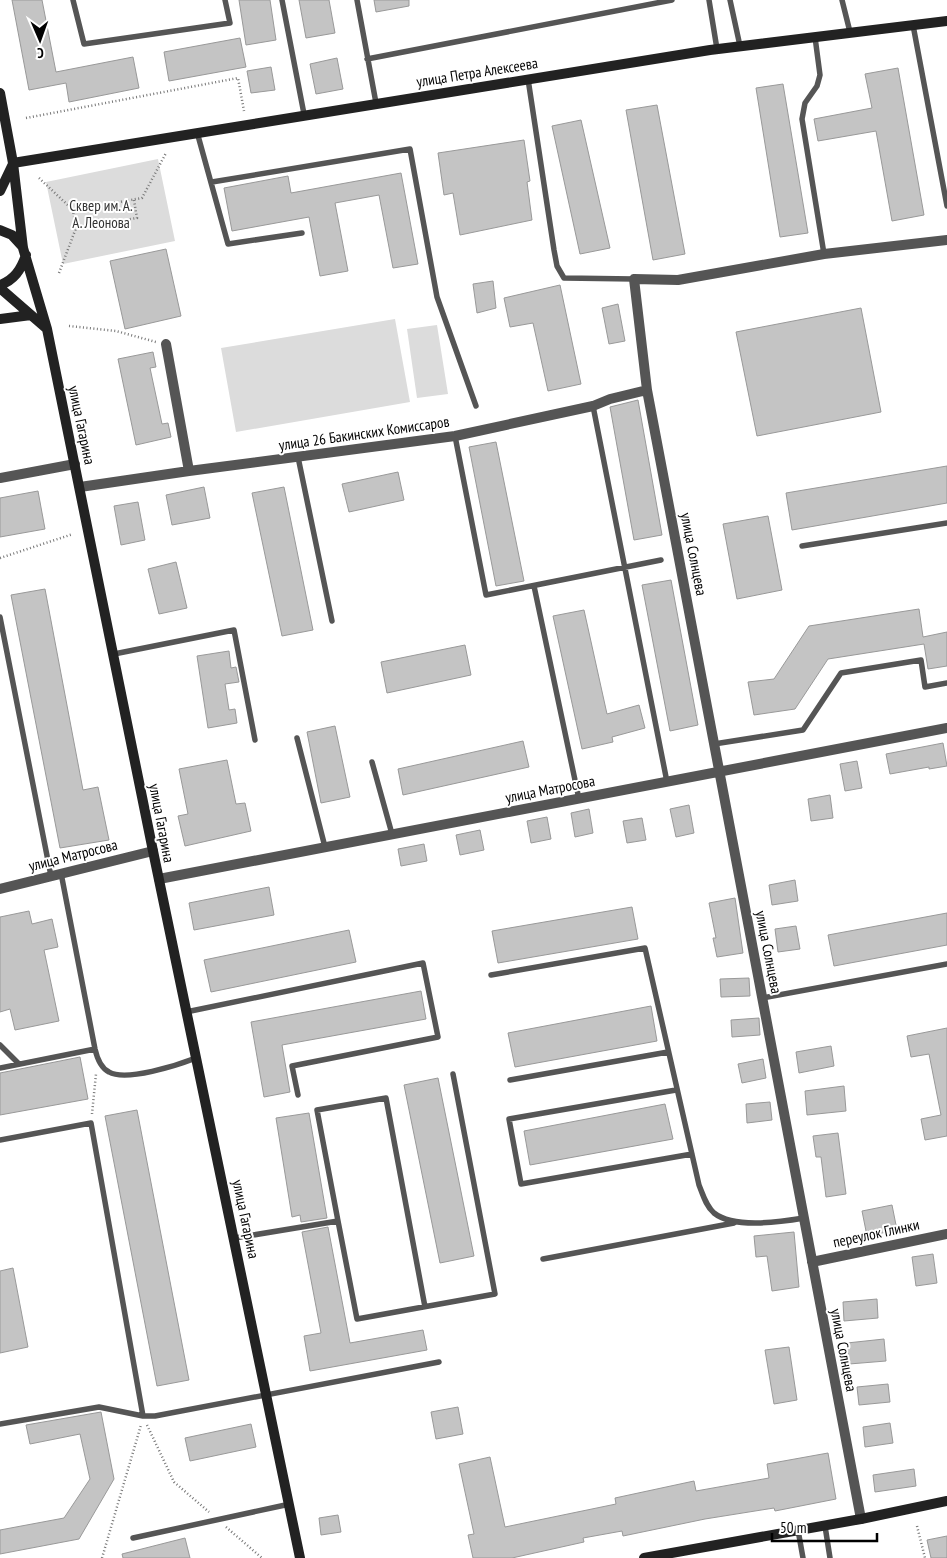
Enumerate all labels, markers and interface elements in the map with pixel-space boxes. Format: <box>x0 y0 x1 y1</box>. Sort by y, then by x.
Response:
north arrow <box>15 15 65 65</box>
text: С <box>36 44 44 62</box>
street label: улица Петра Алексеева <box>415 53 539 91</box>
park label: Сквер им. А. А. Леонова <box>69 196 133 232</box>
street label: улица Гагарина <box>64 384 100 466</box>
street label: улица 26 Бакинских Комиссаров <box>277 412 451 454</box>
street label: улица Солнцева <box>677 511 711 597</box>
street label: улица Матросова <box>504 771 596 807</box>
street label: улица Гагарина <box>145 782 179 864</box>
street label: улица Матросова <box>27 835 119 875</box>
street label: улица Солнцева <box>752 909 786 995</box>
street label: улица Гагарина <box>228 1178 264 1260</box>
street label: переулок Глинки <box>831 1215 921 1251</box>
street label: улица Солнцева <box>827 1307 861 1393</box>
scale bar <box>772 1510 877 1542</box>
text: 50 m <box>780 1518 806 1537</box>

